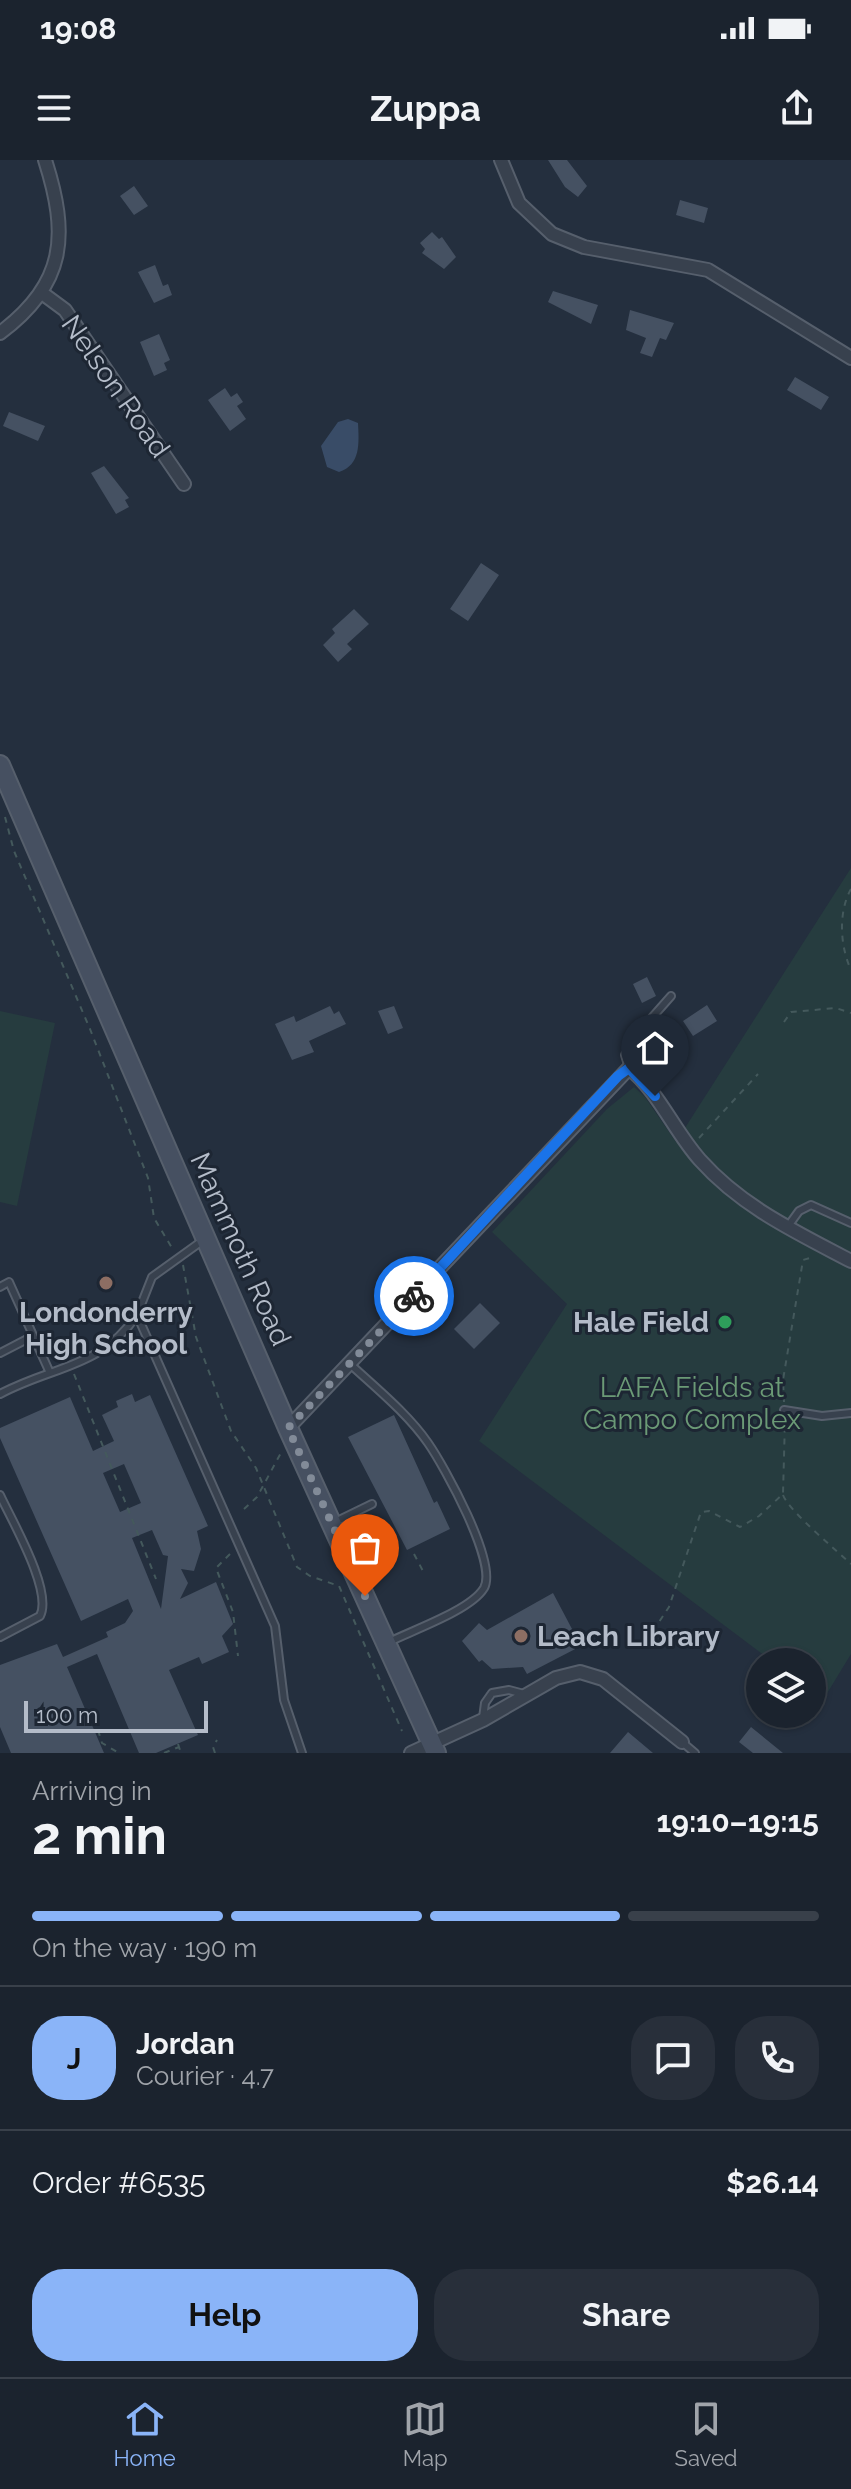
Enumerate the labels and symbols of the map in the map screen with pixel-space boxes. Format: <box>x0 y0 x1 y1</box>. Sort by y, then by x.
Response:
street label: Nelson Road <box>54 309 177 464</box>
pin <box>621 1014 689 1096</box>
street label: Mammoth Road <box>183 1148 298 1351</box>
courier <box>374 1256 454 1336</box>
marker: Londonderry High School <box>97 1274 115 1292</box>
place label: Londonderry High School <box>19 1296 194 1361</box>
place label: Hale Field <box>573 1306 709 1339</box>
marker: Hale Field <box>716 1313 734 1331</box>
park label: LAFA Fields at Campo Complex <box>583 1371 801 1436</box>
pin <box>331 1514 399 1596</box>
place label: Leach Library <box>537 1620 720 1653</box>
marker: Leach Library <box>512 1627 530 1645</box>
scale bar <box>24 1697 208 1733</box>

